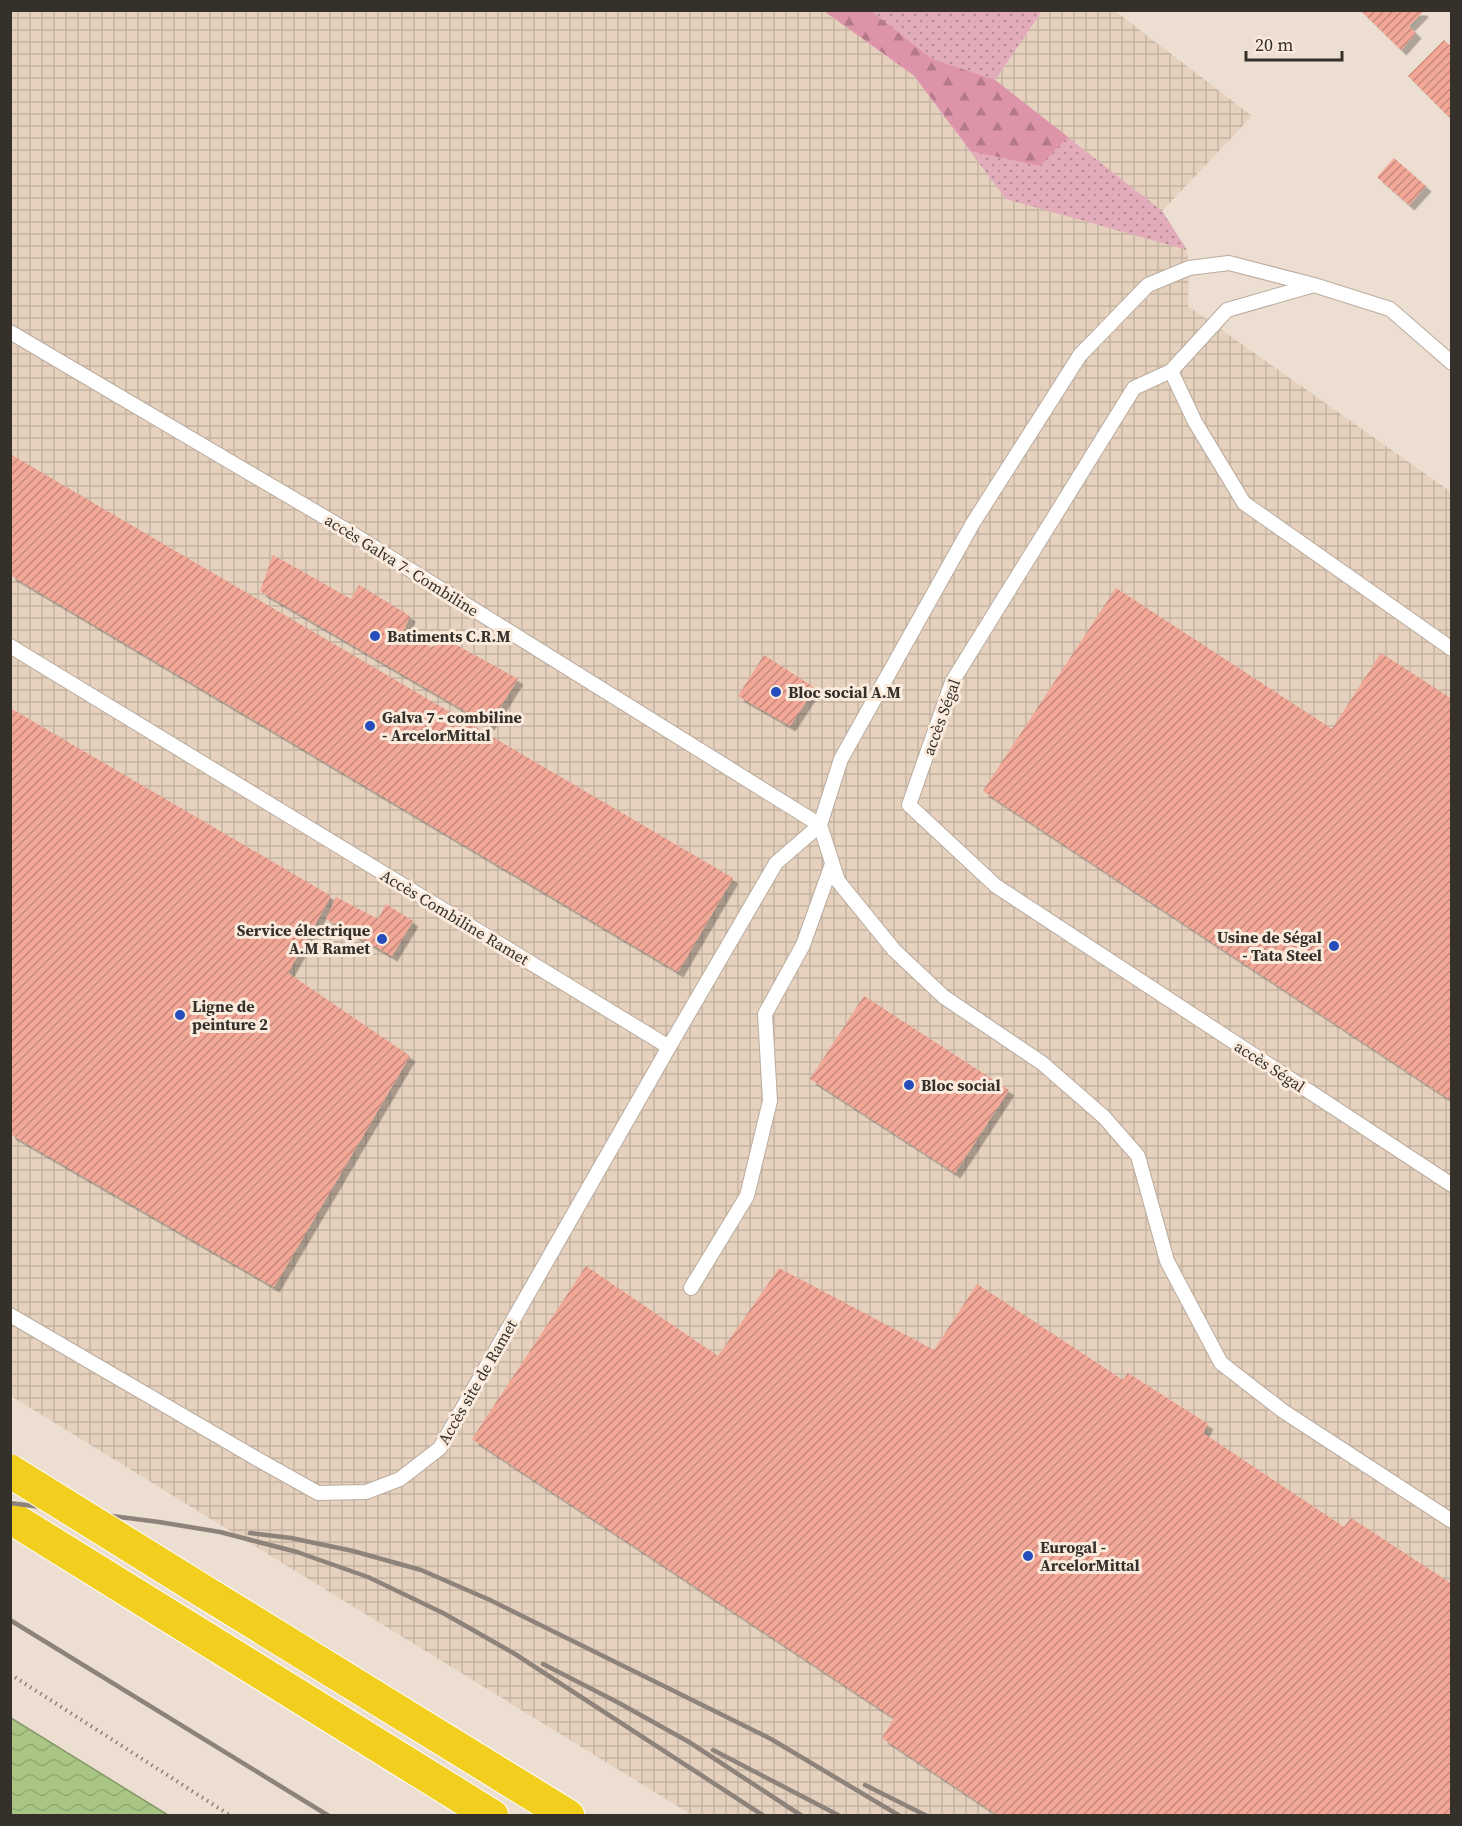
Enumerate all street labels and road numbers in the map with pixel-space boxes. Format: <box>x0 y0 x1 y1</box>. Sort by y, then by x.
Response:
street label: accès Galva 7- Combiline <box>321 509 483 621</box>
street label: accès Ségal <box>917 676 965 758</box>
street label: Accès Combiline Ramet <box>377 864 534 970</box>
street label: accès Ségal <box>1231 1035 1310 1097</box>
street label: Accès site de Ramet <box>432 1315 522 1448</box>

